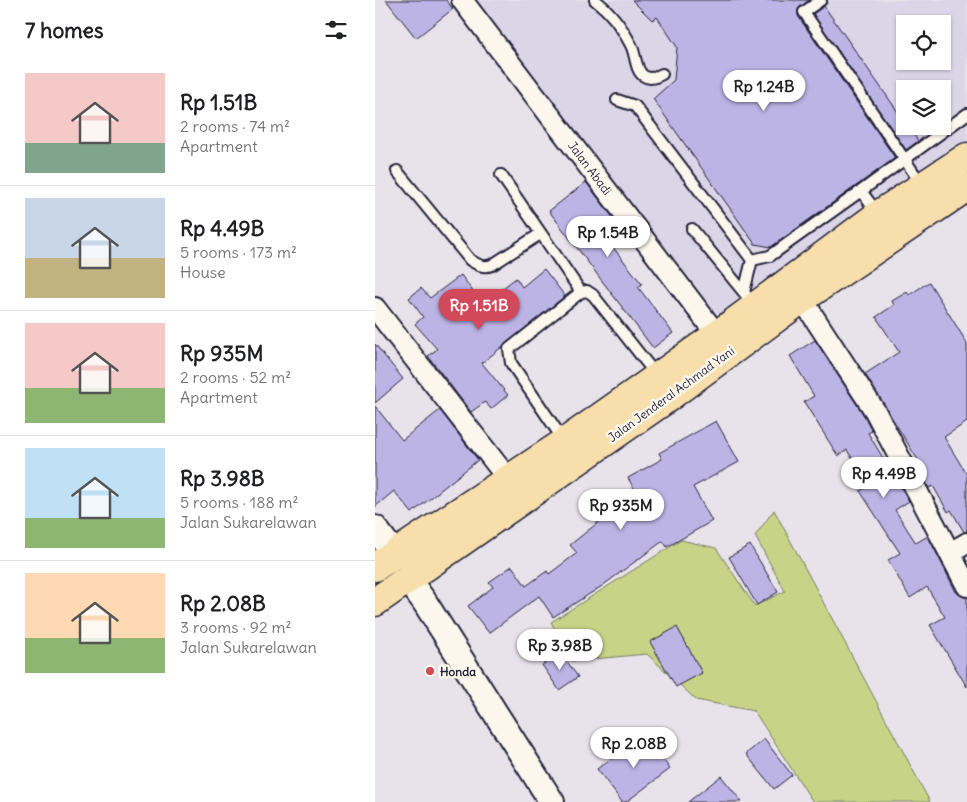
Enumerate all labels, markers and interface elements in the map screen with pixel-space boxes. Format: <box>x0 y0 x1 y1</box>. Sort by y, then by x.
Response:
map controls <box>896 15 951 135</box>
button: locate <box>896 15 951 70</box>
icon: filters <box>322 16 350 44</box>
text: 7 homes <box>25 17 104 44</box>
pin: Rp 1.24B <box>712 70 816 112</box>
text: Rp 1.24B <box>733 76 795 96</box>
button: layers <box>896 80 951 135</box>
text: Rp 1.51B <box>180 89 257 116</box>
icon: home <box>65 93 125 153</box>
text: 2 rooms · 74 m² <box>180 116 290 136</box>
text: Apartment <box>180 136 258 156</box>
street label: Jalan Abadi <box>565 138 615 198</box>
text: Rp 4.49B <box>180 215 264 242</box>
pin: Rp 1.54B <box>556 216 660 258</box>
icon: home <box>65 218 125 278</box>
text: Rp 1.54B <box>577 222 639 242</box>
text: 5 rooms · 173 m² <box>180 242 297 262</box>
text: House <box>180 262 226 282</box>
pin: Rp 1.51B <box>427 288 531 331</box>
text: Rp 1.51B <box>450 295 508 315</box>
text: Rp 935M <box>180 340 263 367</box>
icon: home <box>65 343 125 403</box>
street label: Jalan Jenderal Achmad Yani <box>605 343 737 445</box>
text: 2 rooms · 52 m² <box>180 367 291 387</box>
text: Apartment <box>180 387 258 407</box>
pin: Rp 4.49B <box>832 456 936 499</box>
text: Rp 4.49B <box>852 463 916 483</box>
text: Rp 3.98B <box>180 465 265 492</box>
icon: home <box>65 468 125 528</box>
pin: Rp 935M <box>575 488 667 531</box>
text: 5 rooms · 188 m² <box>180 492 298 512</box>
text: Rp 935M <box>589 495 653 515</box>
text: Jalan Sukarelawan <box>180 512 317 532</box>
text: Rp 2.08B <box>180 590 266 617</box>
icon: home <box>65 593 125 653</box>
text: 3 rooms · 92 m² <box>180 617 292 637</box>
pin: Rp 3.98B <box>508 628 612 671</box>
text: Rp 3.98B <box>528 635 592 655</box>
text: Jalan Sukarelawan <box>180 637 317 657</box>
place label: Honda <box>440 664 476 679</box>
marker: Honda <box>424 665 436 677</box>
pin: Rp 2.08B <box>582 726 686 769</box>
text: Rp 2.08B <box>601 733 667 753</box>

